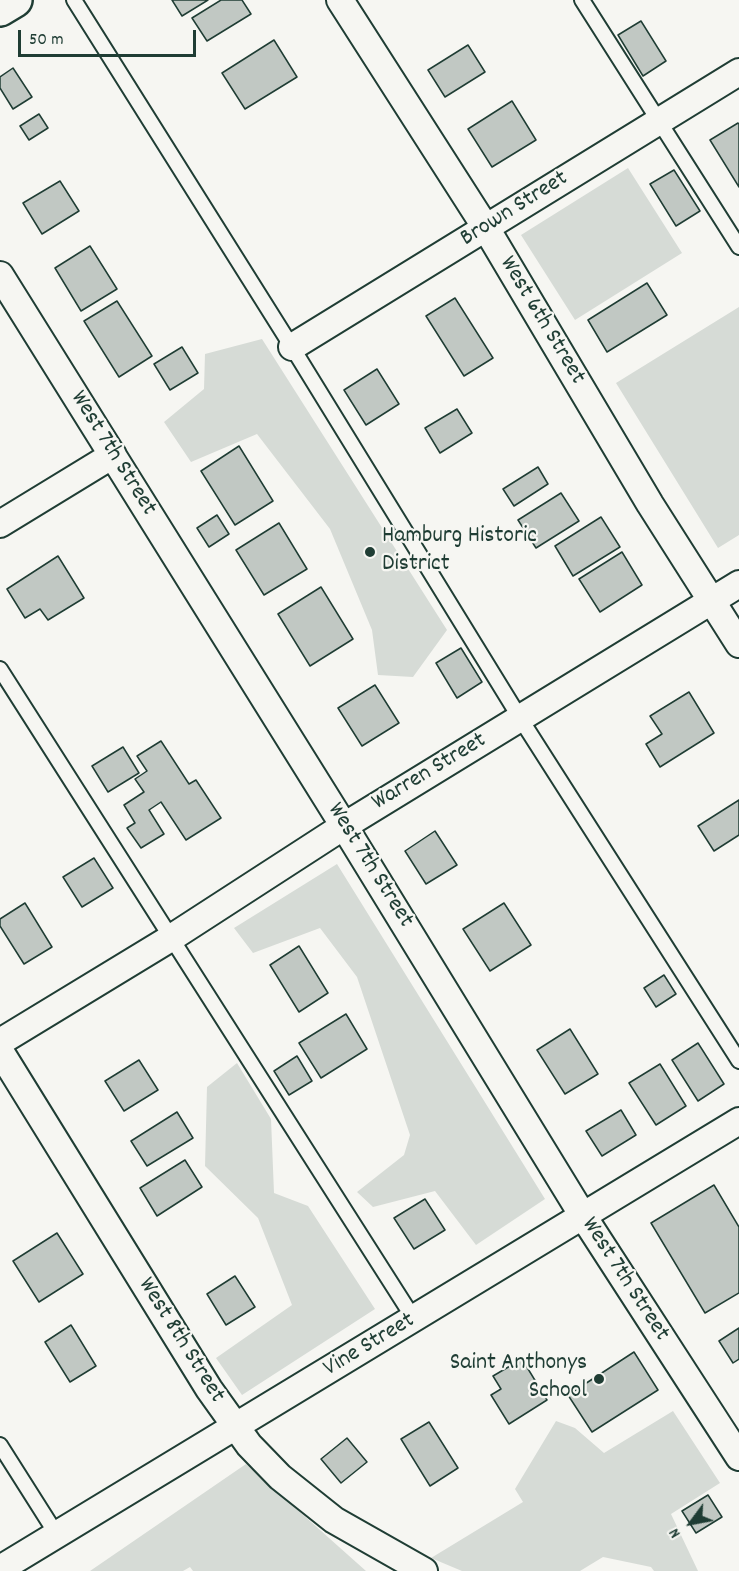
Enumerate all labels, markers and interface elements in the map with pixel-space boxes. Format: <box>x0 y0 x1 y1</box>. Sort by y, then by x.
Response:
scale bar <box>21 18 200 56</box>
text: 50 m <box>29 28 64 53</box>
street label: Brown Street <box>456 166 574 254</box>
street label: West 6th Street <box>492 252 590 390</box>
street label: West 7th Street <box>62 386 162 522</box>
place label: Hamburg Historic District <box>382 524 537 580</box>
marker: Hamburg Historic District <box>363 545 377 559</box>
street label: Warren Street <box>368 728 492 818</box>
street label: West 7th Street <box>319 798 419 934</box>
street label: West 7th Street <box>573 1213 675 1347</box>
street label: West 8th Street <box>130 1273 230 1409</box>
street label: Vine Street <box>319 1308 421 1384</box>
place label: Saint Anthonys School <box>450 1351 587 1407</box>
marker: Saint Anthonys School <box>592 1372 606 1386</box>
north arrow <box>661 1493 721 1553</box>
text: N <box>663 1523 687 1542</box>

